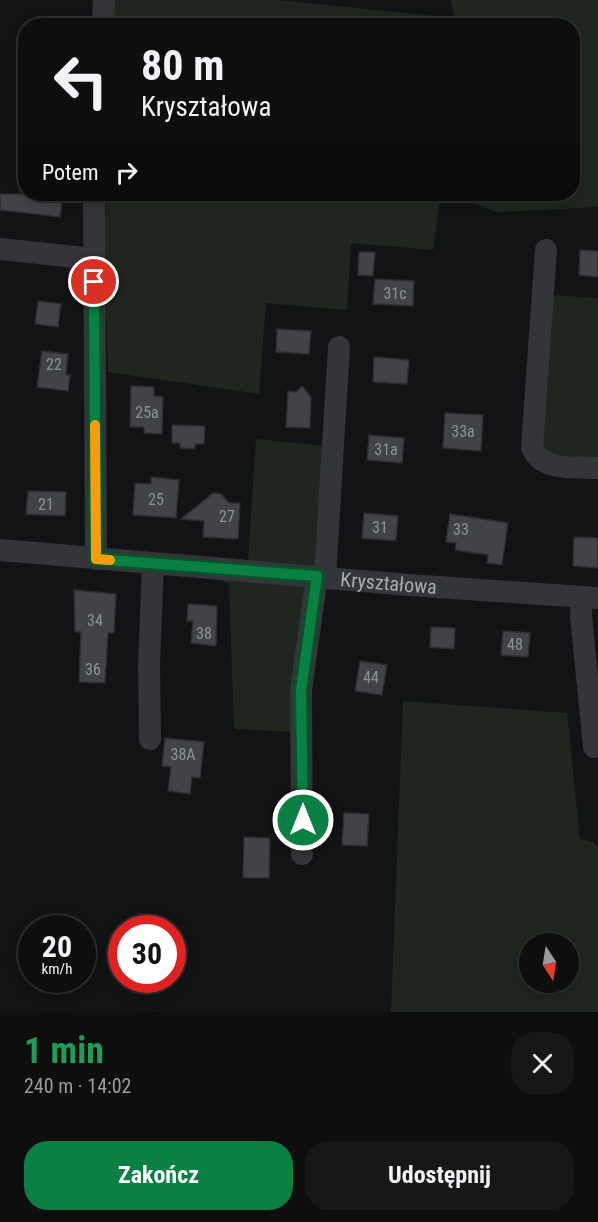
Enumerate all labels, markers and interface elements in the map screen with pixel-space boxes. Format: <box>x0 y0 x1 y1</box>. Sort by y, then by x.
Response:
text: 80 m <box>141 41 224 90</box>
icon: left <box>42 42 120 120</box>
text: Kryształowa <box>141 91 271 123</box>
icon: right <box>110 156 143 189</box>
text: Potem <box>42 160 98 185</box>
pin <box>68 256 119 307</box>
icon: arrive <box>77 265 110 298</box>
house number: 31c <box>383 284 407 303</box>
house number: 22 <box>46 355 62 374</box>
house number: 25a <box>135 403 159 422</box>
house number: 33a <box>451 422 475 441</box>
house number: 31a <box>374 440 398 459</box>
house number: 25 <box>148 490 164 509</box>
house number: 21 <box>38 495 54 514</box>
house number: 27 <box>219 507 235 526</box>
house number: 31 <box>372 518 388 537</box>
house number: 33 <box>453 520 469 539</box>
street label: Kryształowa <box>339 567 438 599</box>
house number: 34 <box>87 611 103 630</box>
house number: 38 <box>196 624 212 643</box>
house number: 48 <box>507 635 523 654</box>
house number: 36 <box>85 660 101 679</box>
house number: 44 <box>363 668 379 687</box>
house number: 38A <box>170 745 196 764</box>
position arrow <box>271 788 335 852</box>
speed limit sign: 30 <box>108 915 186 993</box>
text: 20 <box>42 929 72 964</box>
north arrow <box>519 933 579 993</box>
map controls <box>519 933 579 993</box>
text: km/h <box>42 960 72 978</box>
text: 1 min <box>24 1030 104 1072</box>
button: close <box>511 1032 574 1095</box>
text: 240 m · 14:02 <box>24 1074 131 1098</box>
button: Zakończ <box>24 1141 293 1210</box>
button: Udostępnij <box>305 1141 574 1210</box>

